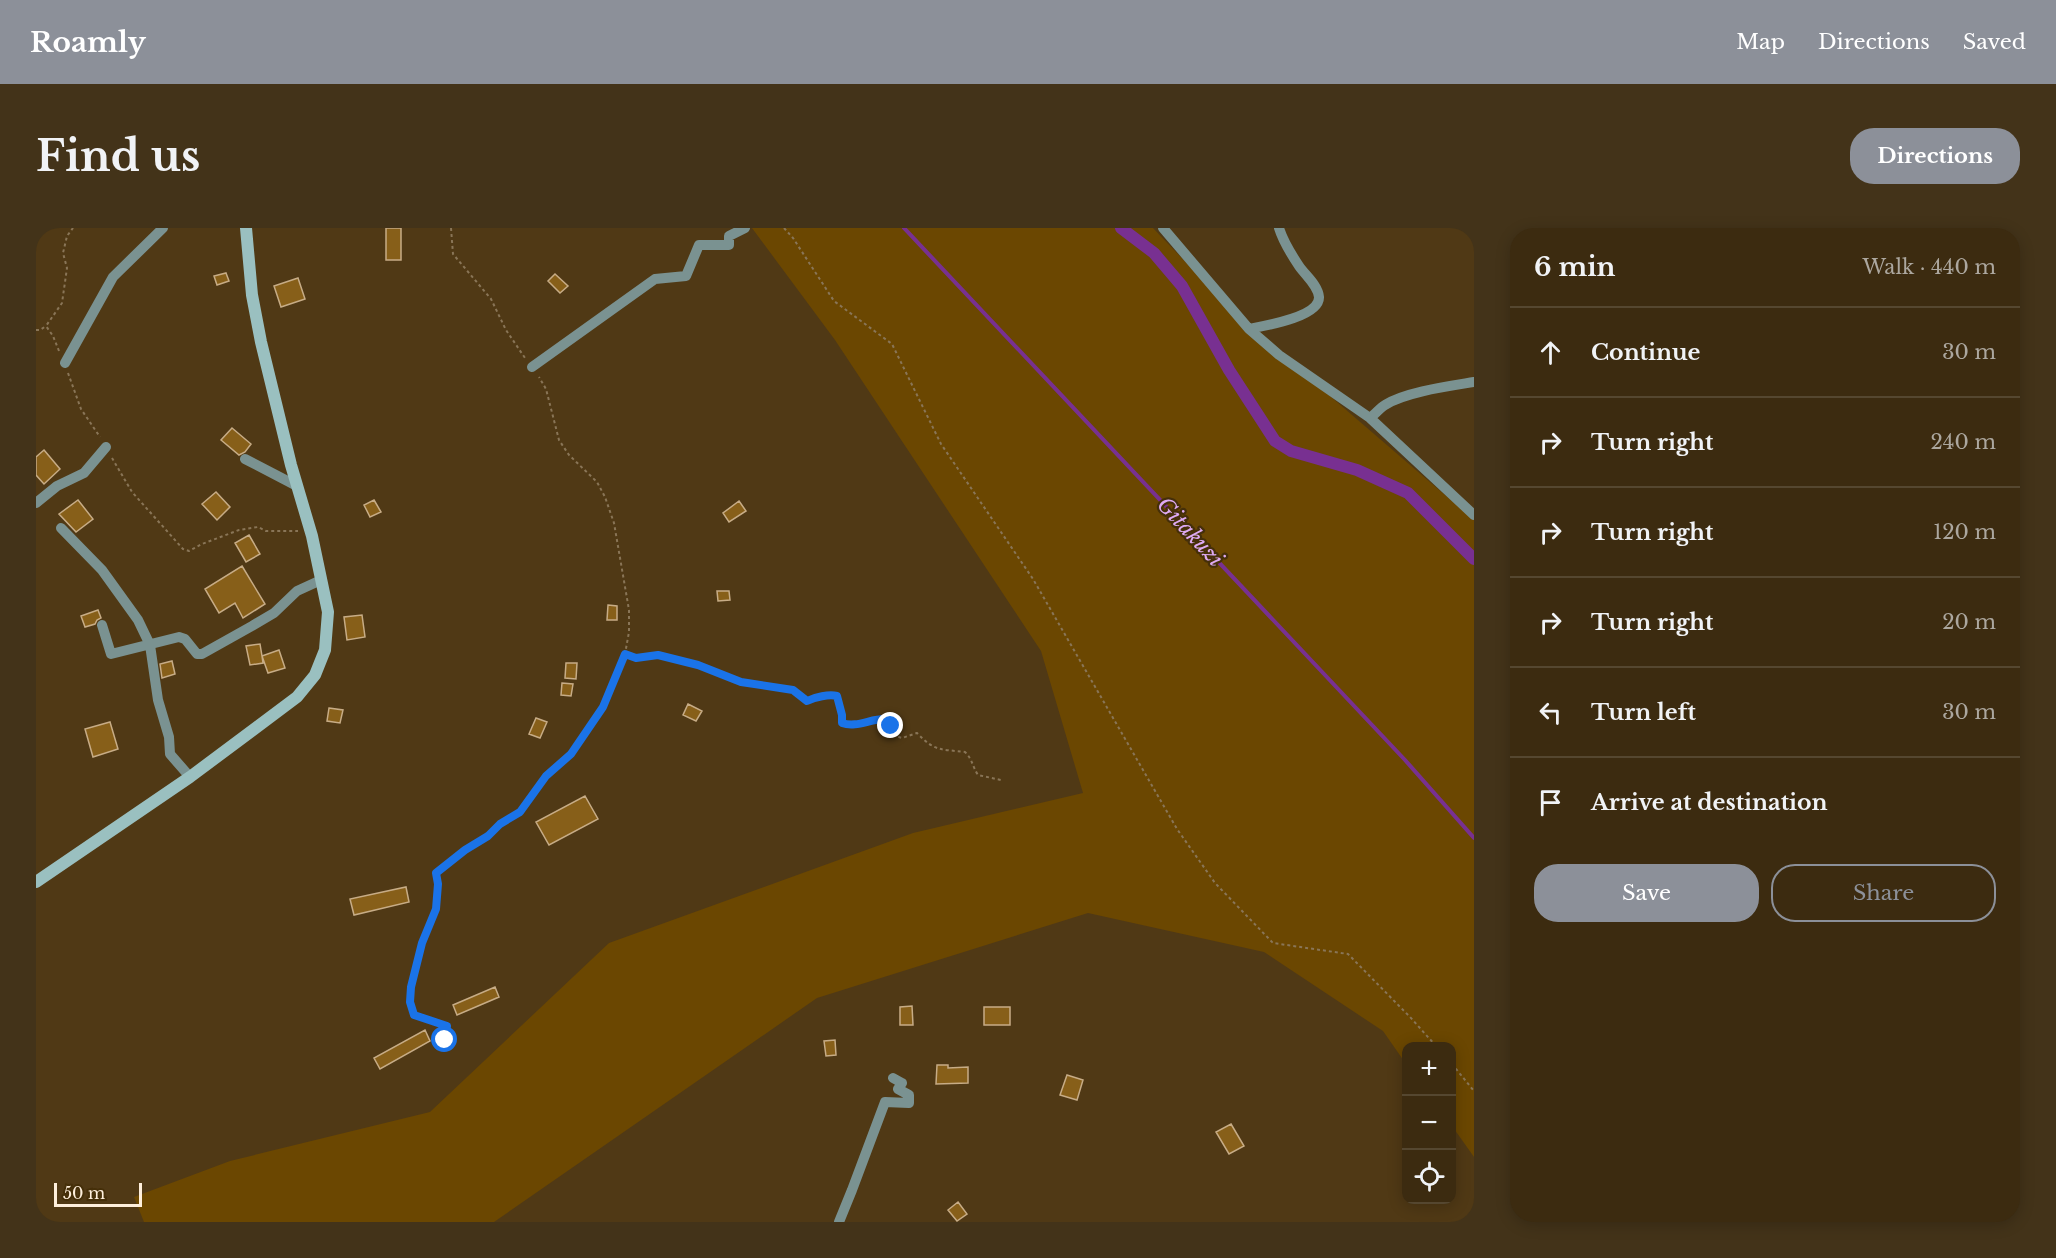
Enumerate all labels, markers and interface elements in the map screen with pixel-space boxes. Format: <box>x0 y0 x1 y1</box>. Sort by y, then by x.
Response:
text: Roamly <box>30 25 146 60</box>
text: Map <box>1736 29 1785 55</box>
text: Directions <box>1818 29 1930 55</box>
text: Saved <box>1963 29 2026 55</box>
button: Directions <box>1850 128 2020 184</box>
text: Find us <box>36 130 200 182</box>
text: 6 min <box>1534 251 1615 283</box>
text: Walk · 440 m <box>1863 255 1996 279</box>
icon: ahead <box>1534 336 1567 369</box>
text: Continue <box>1591 339 1700 366</box>
text: 30 m <box>1942 340 1996 364</box>
icon: right <box>1534 426 1567 459</box>
text: Turn right <box>1591 429 1713 456</box>
text: 240 m <box>1931 430 1996 454</box>
water label: Gitakuzi <box>1151 492 1229 573</box>
icon: right <box>1534 516 1567 549</box>
text: Turn right <box>1591 519 1713 546</box>
text: 120 m <box>1933 520 1996 544</box>
icon: right <box>1534 606 1567 639</box>
text: Turn right <box>1591 609 1713 636</box>
text: 20 m <box>1942 610 1996 634</box>
icon: left <box>1534 696 1567 729</box>
text: Turn left <box>1591 699 1696 726</box>
text: 30 m <box>1942 700 1996 724</box>
route end <box>877 712 903 738</box>
icon: arrive <box>1534 786 1567 819</box>
text: Arrive at destination <box>1591 789 1828 816</box>
button: Save <box>1534 864 1759 922</box>
button: Share <box>1771 864 1996 922</box>
route start <box>431 1026 457 1052</box>
map controls <box>1402 1042 1456 1204</box>
button: + <box>1402 1042 1456 1096</box>
button: − <box>1402 1096 1456 1150</box>
button: locate <box>1402 1150 1456 1204</box>
scale bar <box>54 1180 142 1208</box>
text: 50 m <box>63 1183 105 1203</box>

